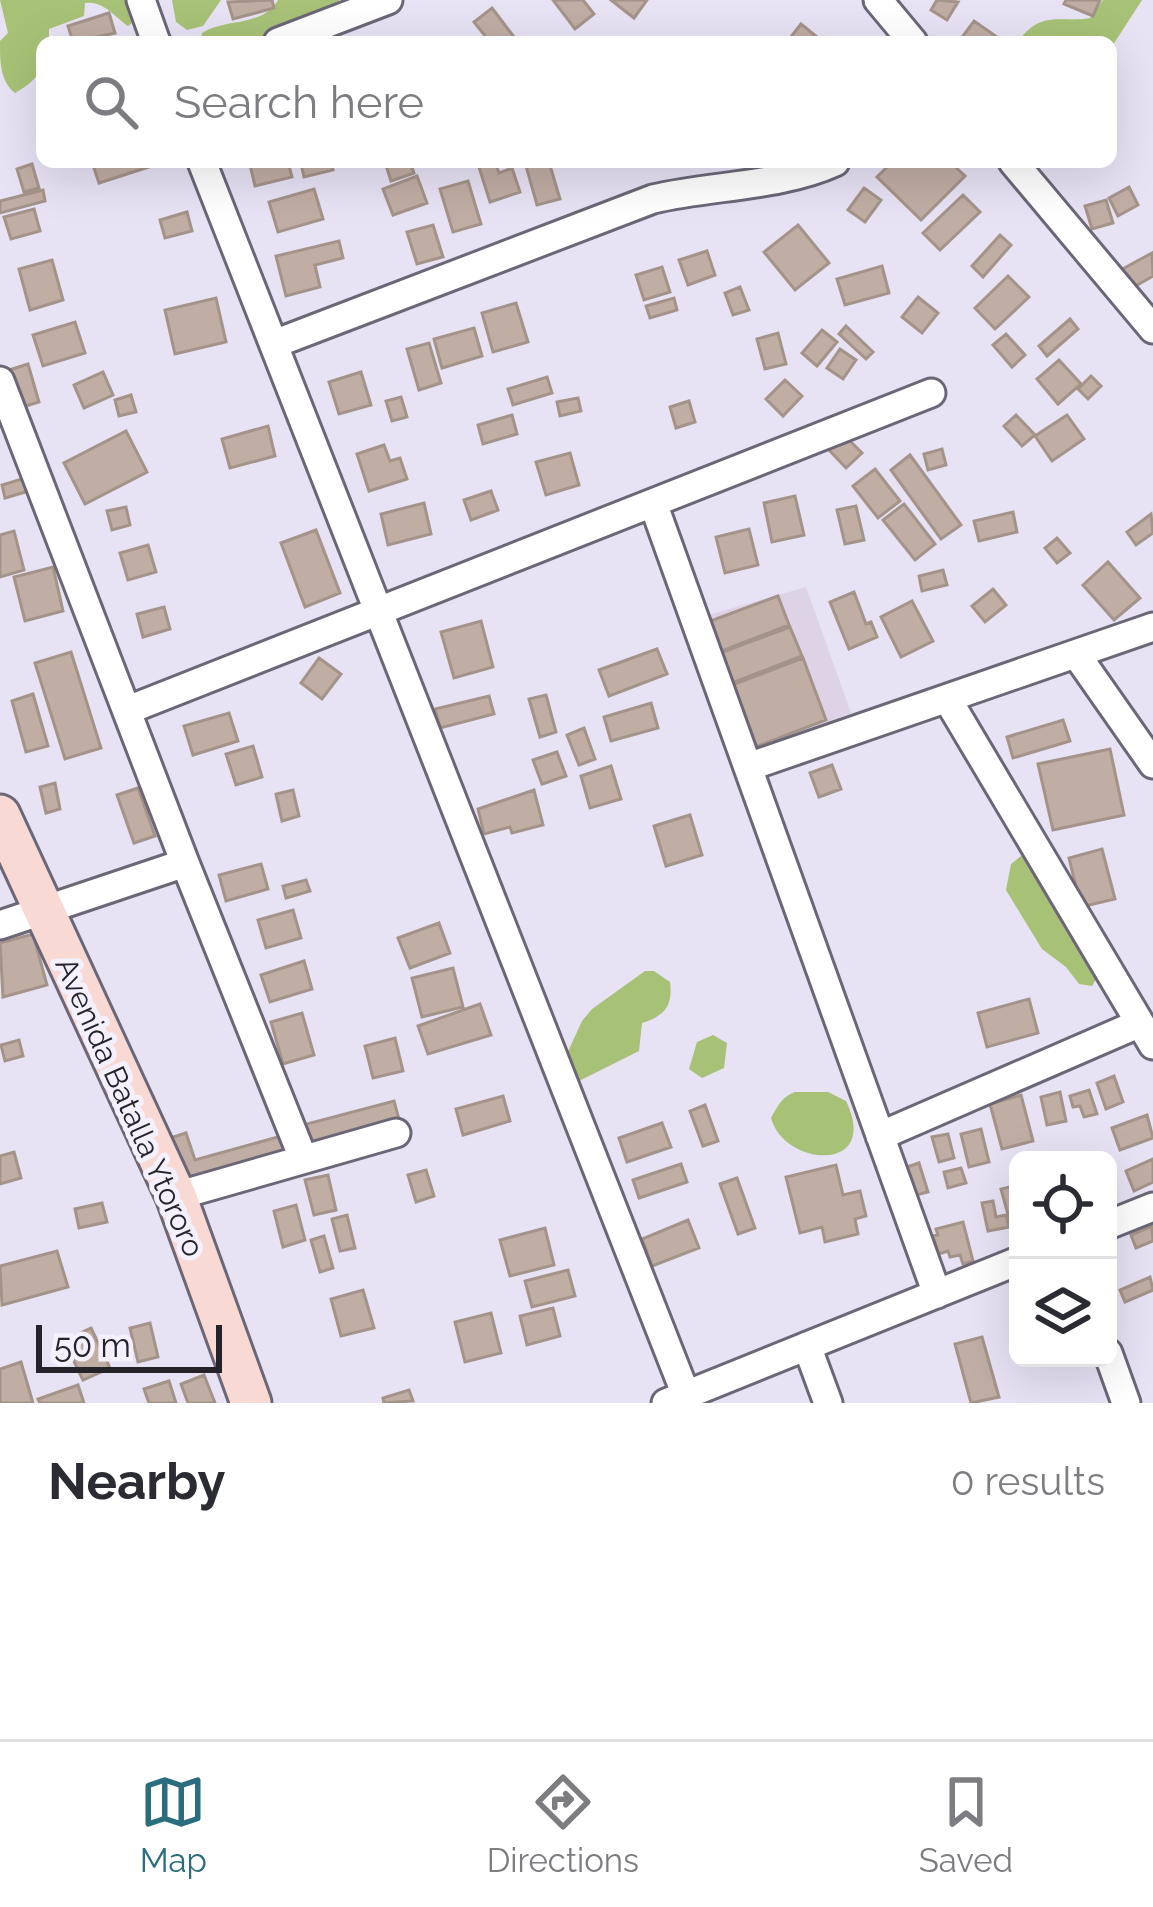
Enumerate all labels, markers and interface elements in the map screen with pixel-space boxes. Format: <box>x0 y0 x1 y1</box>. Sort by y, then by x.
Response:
search box <box>36 36 1117 168</box>
icon: search <box>78 69 144 135</box>
text: Search here <box>174 76 424 129</box>
street label: Avenida Batalla Ytororo <box>48 952 212 1262</box>
map controls <box>1009 1151 1117 1367</box>
button: locate <box>1009 1151 1117 1259</box>
button: layers <box>1009 1259 1117 1367</box>
scale bar <box>36 1319 222 1372</box>
text: 50 m <box>54 1326 131 1365</box>
text: Nearby <box>48 1451 225 1511</box>
text: 0 results <box>951 1458 1105 1504</box>
tab: Map <box>140 1769 207 1880</box>
tab: Directions <box>487 1769 639 1880</box>
tab: Saved <box>919 1769 1013 1880</box>

